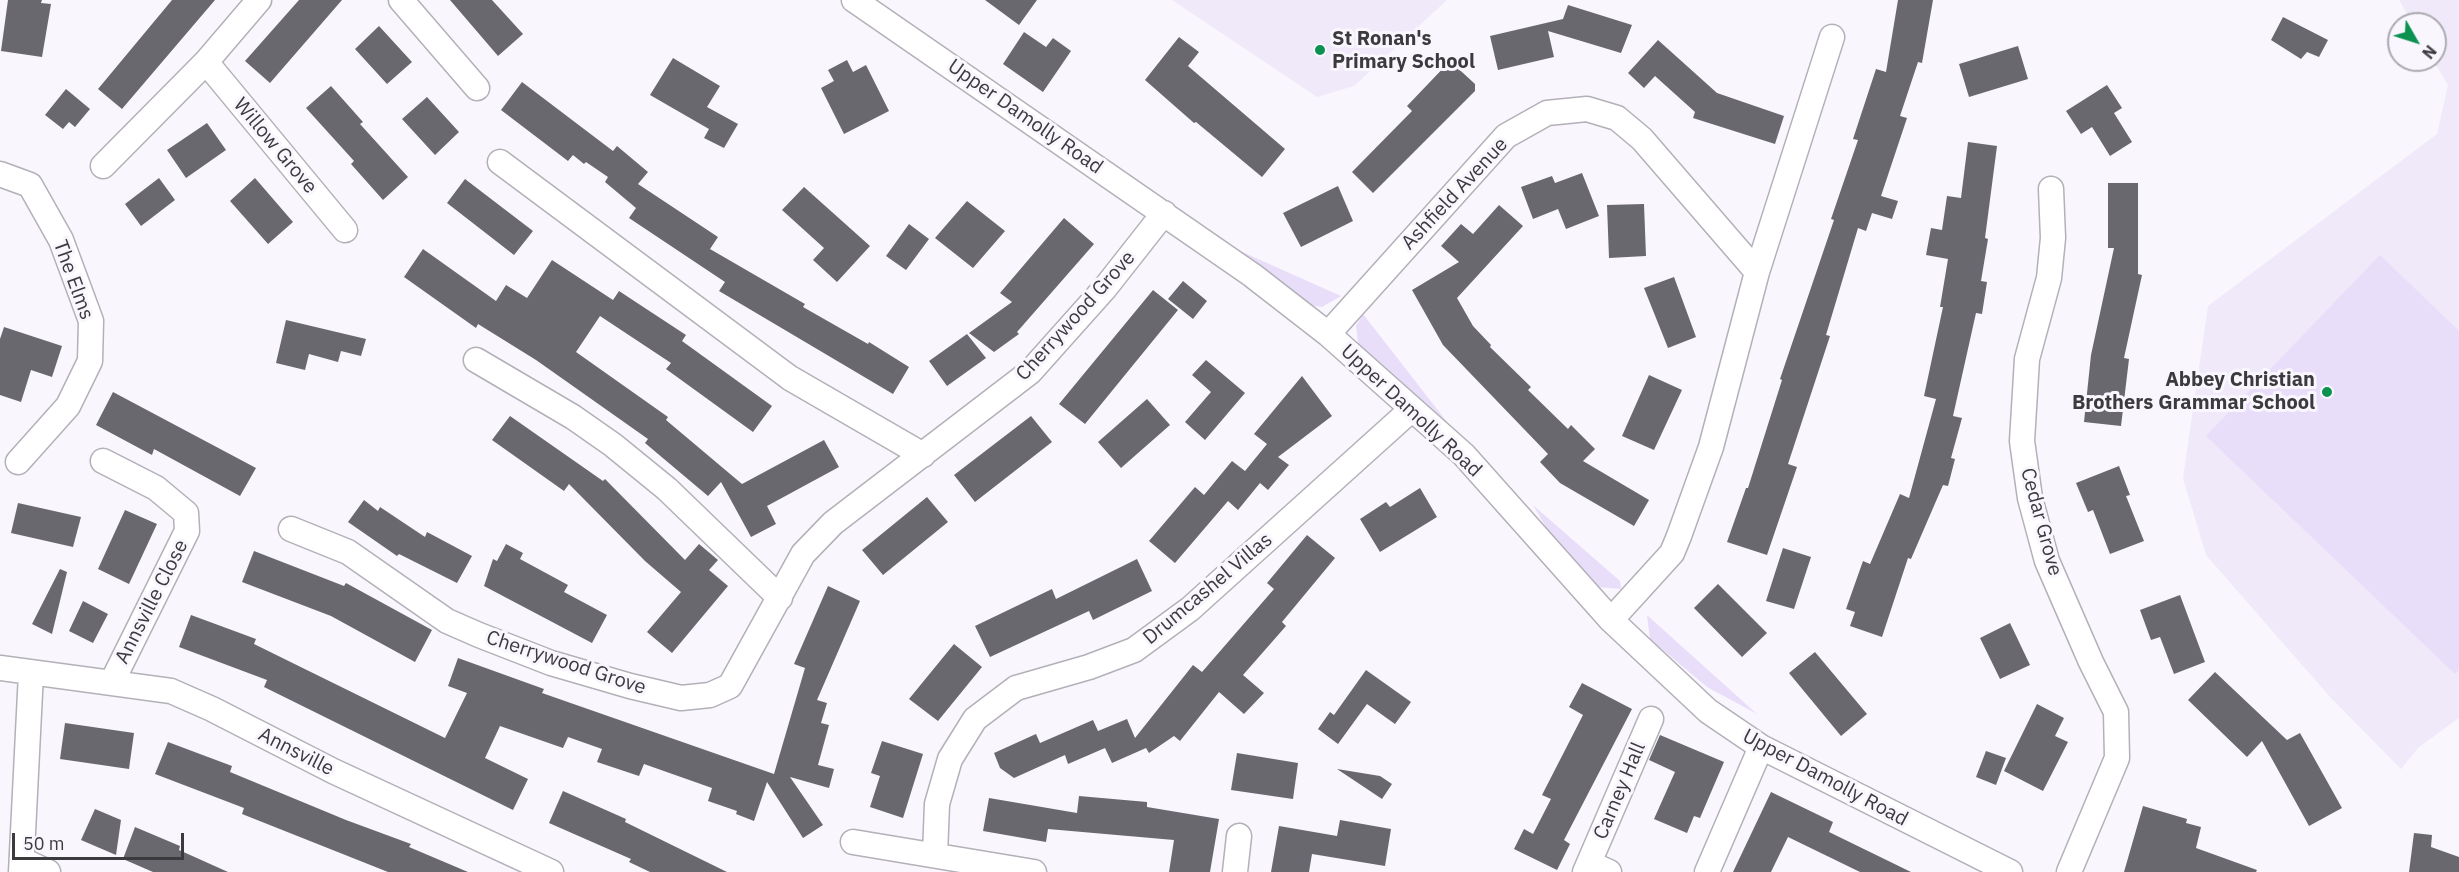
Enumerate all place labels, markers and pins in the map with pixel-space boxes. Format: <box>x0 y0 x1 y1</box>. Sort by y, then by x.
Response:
place label: St Ronan's Primary School <box>1332 27 1475 74</box>
marker: St Ronan's Primary School <box>1313 43 1327 57</box>
place label: Abbey Christian Brothers Grammar School <box>2072 368 2315 415</box>
marker: Abbey Christian Brothers Grammar School <box>2320 385 2334 399</box>

